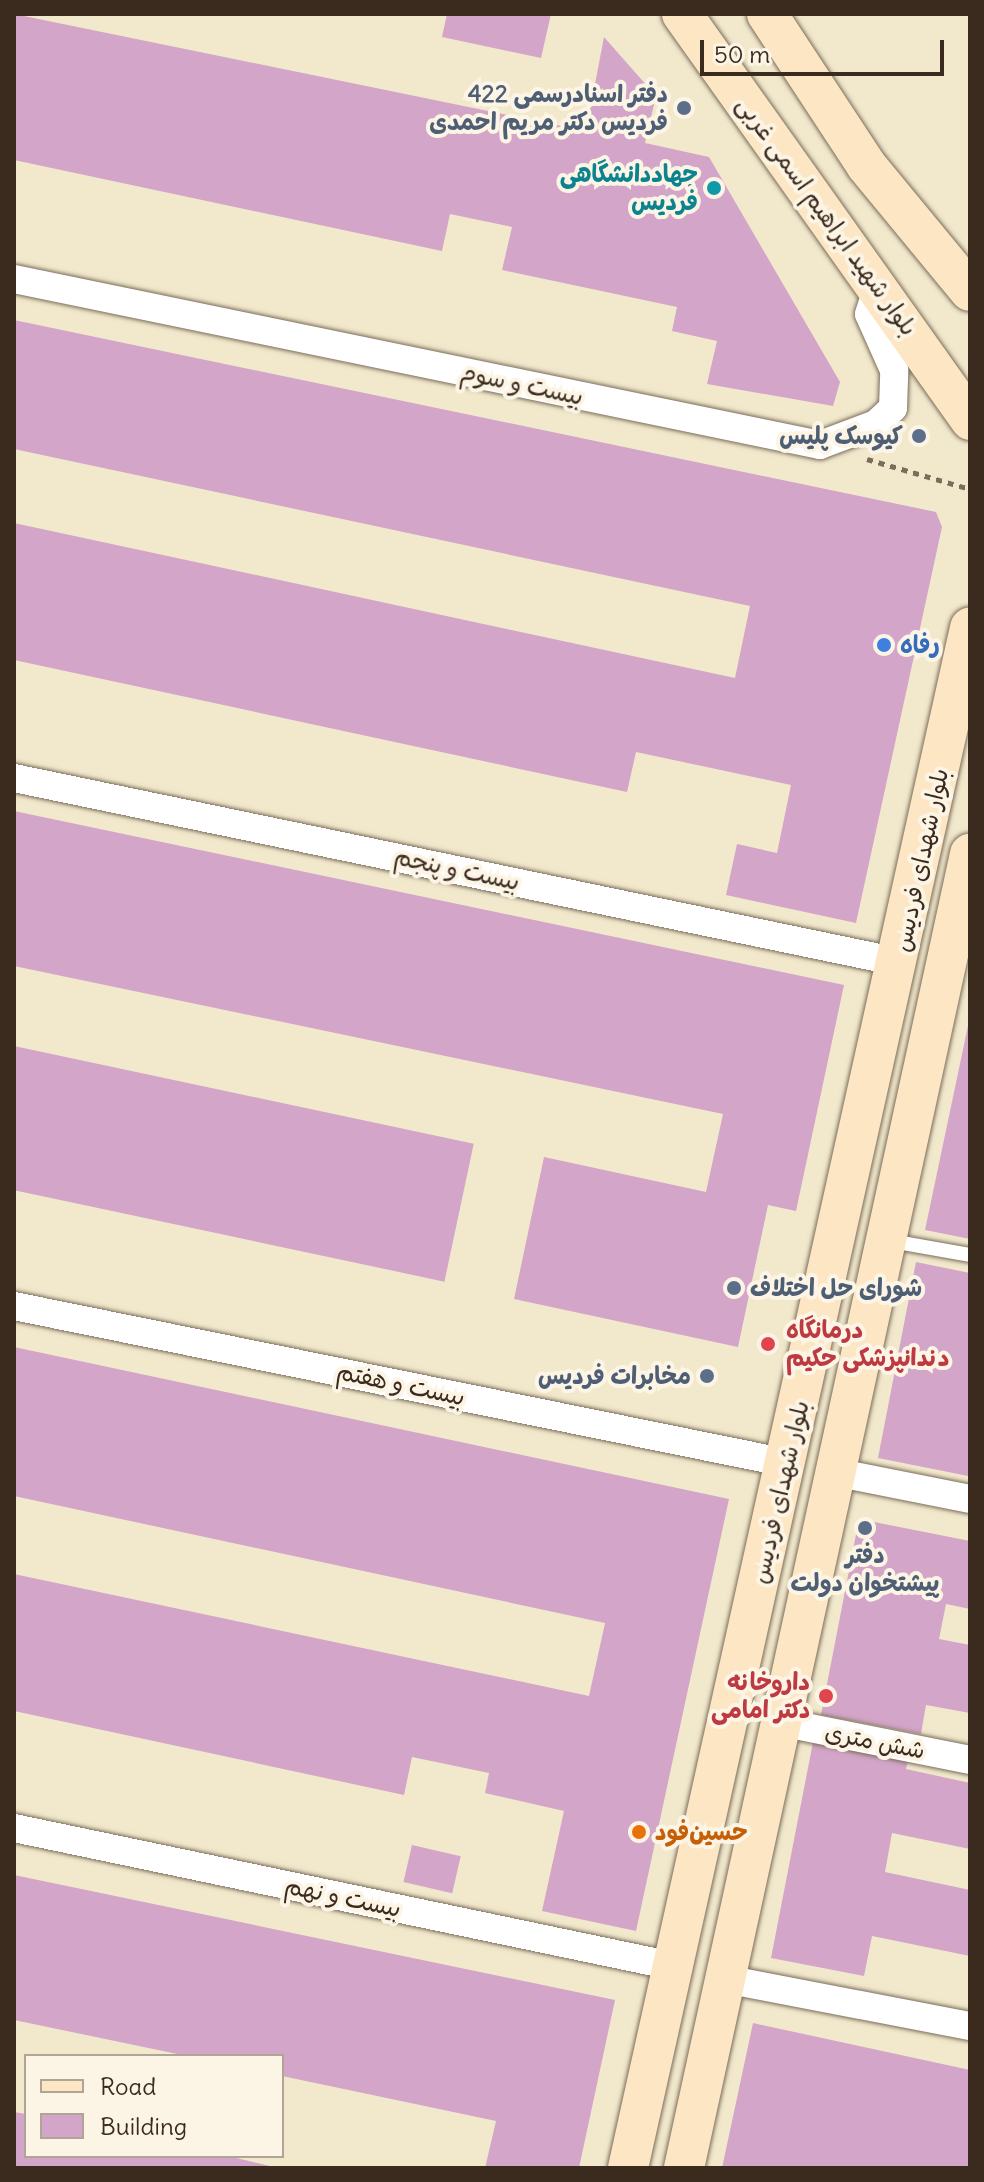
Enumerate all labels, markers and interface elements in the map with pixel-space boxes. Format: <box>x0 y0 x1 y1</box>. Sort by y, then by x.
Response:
scale bar <box>704 24 948 74</box>
text: 50 m <box>714 39 770 69</box>
place label: دفتر اسنادرسمی 422 فردیس دکتر مریم احمدی <box>429 80 668 136</box>
street label: بلوار شهید ابراهیم اسمی غربی <box>731 91 923 341</box>
marker: دفتر اسنادرسمی 422 فردیس دکتر مریم احمدی <box>675 99 693 117</box>
place label: جهاددانشگاهی فردیس <box>560 160 698 216</box>
marker: جهاددانشگاهی فردیس <box>705 179 723 197</box>
street label: بیست و سوم <box>458 357 586 411</box>
place label: کیوسک پلیس <box>779 422 903 450</box>
marker: کیوسک پلیس <box>910 427 928 445</box>
place label: رفاه <box>900 631 940 659</box>
marker: رفاه <box>875 636 893 654</box>
street label: بلوار شهدای فردیس <box>887 766 955 954</box>
street label: بیست و پنجم <box>392 842 522 896</box>
place label: شورای حل اختلاف <box>750 1274 922 1302</box>
marker: شورای حل اختلاف <box>725 1279 743 1297</box>
place label: درمانگاه دندانپزشکی حکیم <box>786 1316 949 1372</box>
marker: درمانگاه دندانپزشکی حکیم <box>757 1333 779 1355</box>
street label: بیست و هفتم <box>334 1356 468 1412</box>
place label: مخابرات فردیس <box>538 1362 691 1390</box>
marker: مخابرات فردیس <box>698 1367 716 1385</box>
street label: بلوار شهدای فردیس <box>745 1398 815 1586</box>
marker: دفتر پیشتخوان دولت <box>856 1519 874 1537</box>
place label: دفتر پیشتخوان دولت <box>791 1541 939 1597</box>
place label: داروخانه دکتر امامی <box>711 1668 810 1724</box>
marker: داروخانه دکتر امامی <box>817 1687 835 1705</box>
street label: شش متری <box>823 1717 927 1765</box>
place label: حسین‌فود <box>655 1818 748 1846</box>
marker: حسین‌فود <box>630 1823 648 1841</box>
street label: بیست و نهم <box>282 1871 404 1923</box>
legend <box>24 2054 284 2158</box>
text: Road <box>100 2071 156 2101</box>
text: Building <box>100 2111 187 2141</box>

